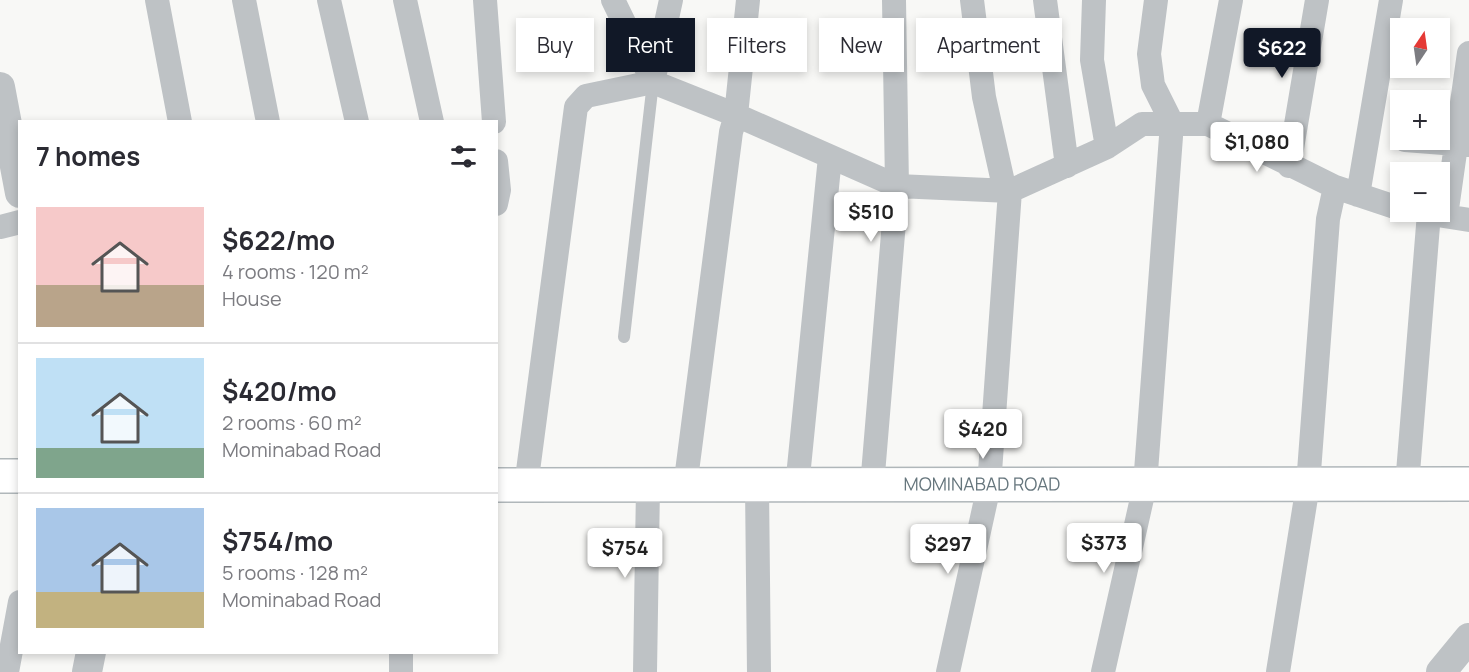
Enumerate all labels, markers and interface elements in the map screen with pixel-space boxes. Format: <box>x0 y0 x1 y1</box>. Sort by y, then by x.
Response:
chip: Buy <box>516 18 594 72</box>
chip: Rent <box>606 18 695 72</box>
chip: Filters <box>707 18 807 72</box>
chip: New <box>819 18 904 72</box>
chip: Apartment <box>916 18 1062 72</box>
north arrow <box>1390 18 1450 78</box>
map controls <box>1390 18 1450 222</box>
pin: $622 <box>1246 28 1318 79</box>
text: $622 <box>1258 34 1306 61</box>
button: + <box>1390 90 1450 150</box>
pin: $1,080 <box>1208 122 1306 173</box>
text: $1,080 <box>1224 128 1290 155</box>
text: 7 homes <box>36 138 140 174</box>
icon: filters <box>447 140 480 173</box>
button: − <box>1390 162 1450 222</box>
pin: $510 <box>835 192 907 243</box>
text: $510 <box>848 198 894 225</box>
text: $622/mo <box>222 222 335 258</box>
icon: home <box>84 231 156 303</box>
text: 4 rooms · 120 m² <box>222 258 369 285</box>
text: House <box>222 285 282 312</box>
text: $420/mo <box>222 373 336 409</box>
icon: home <box>84 382 156 454</box>
text: 2 rooms · 60 m² <box>222 409 362 436</box>
pin: $420 <box>947 409 1019 460</box>
text: $420 <box>958 415 1008 442</box>
text: Mominabad Road <box>222 436 381 463</box>
street label: MOMINABAD ROAD <box>904 471 1060 496</box>
text: $754/mo <box>222 523 333 559</box>
pin: $373 <box>1068 523 1140 574</box>
pin: $297 <box>912 524 984 575</box>
pin: $754 <box>589 528 661 579</box>
text: $373 <box>1081 529 1127 556</box>
text: $297 <box>924 530 972 557</box>
icon: home <box>84 532 156 604</box>
text: $754 <box>601 534 649 561</box>
text: 5 rooms · 128 m² <box>222 559 368 586</box>
text: Mominabad Road <box>222 586 381 613</box>

